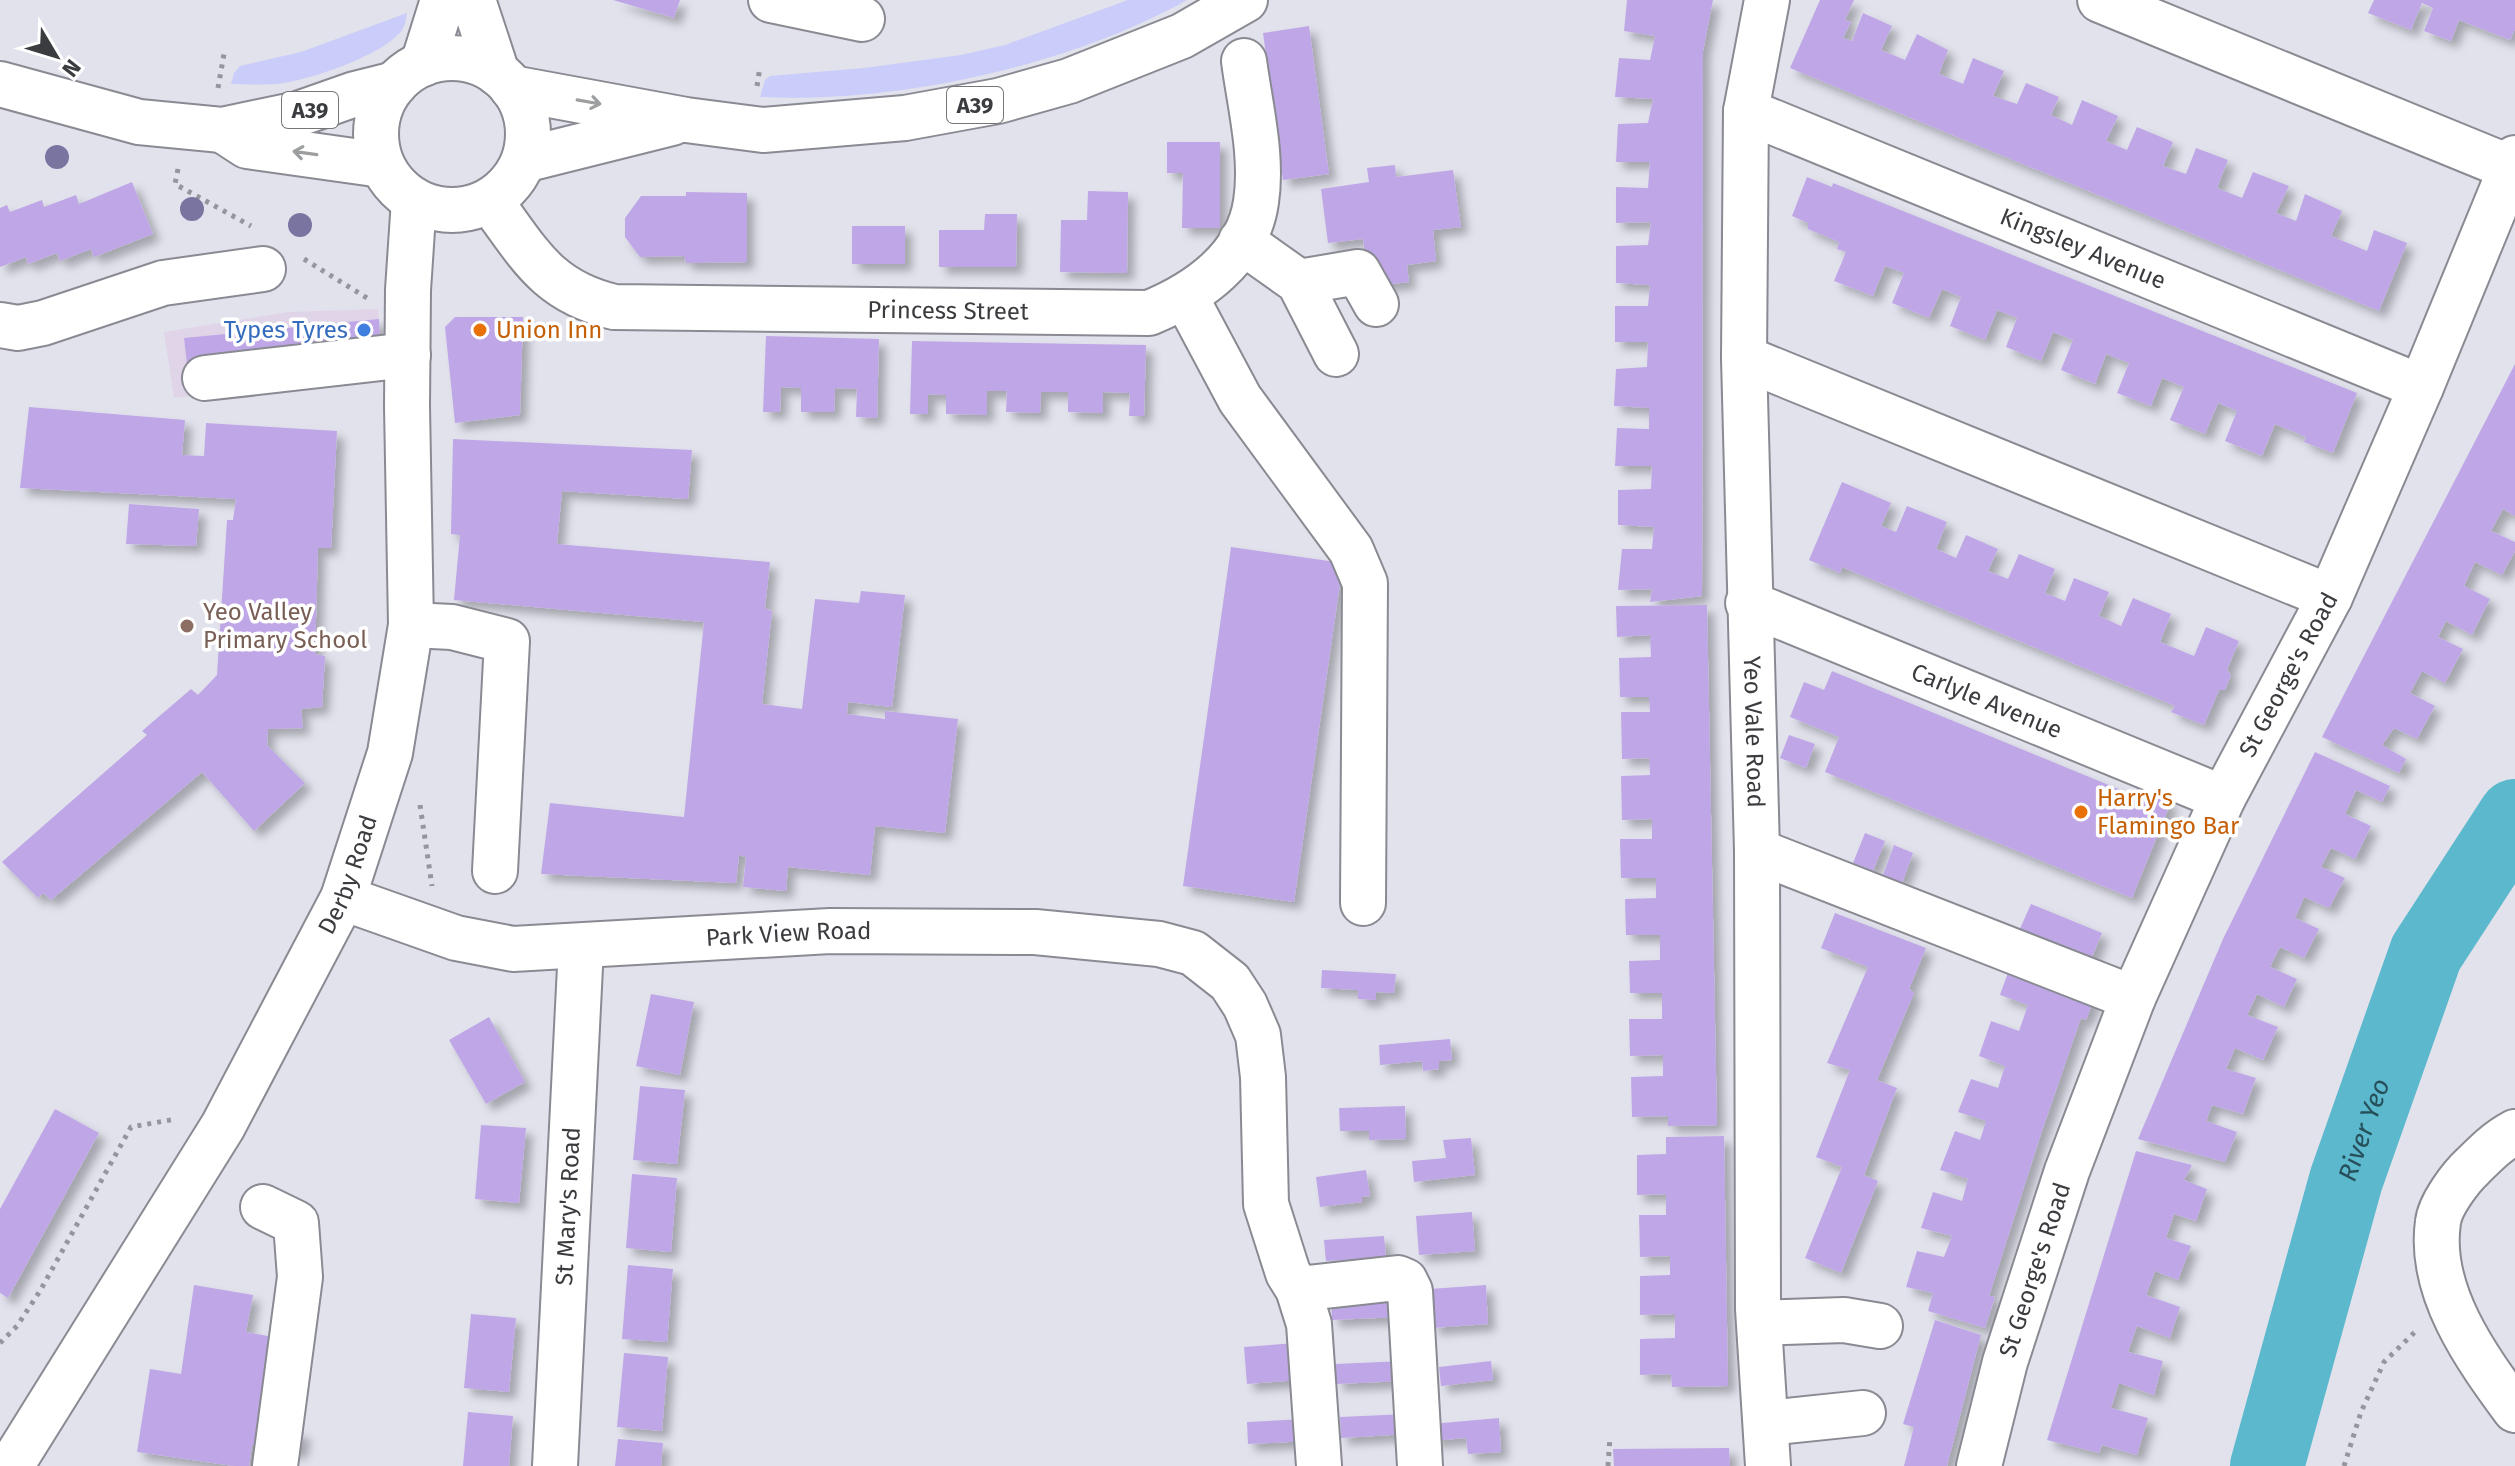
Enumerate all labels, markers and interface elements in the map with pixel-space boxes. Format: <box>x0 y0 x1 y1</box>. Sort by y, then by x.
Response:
north arrow <box>16 16 96 96</box>
text: N <box>56 54 86 82</box>
road number: A39 <box>947 87 1003 123</box>
road number: A39 <box>282 92 338 128</box>
one-way arrow <box>576 95 601 110</box>
one-way arrow <box>293 145 318 160</box>
street label: Kingsley Avenue <box>1996 202 2170 295</box>
street label: Princess Street <box>867 296 1029 326</box>
place label: Types Tyres <box>224 316 348 344</box>
place label: Union Inn <box>496 316 602 344</box>
marker: Types Tyres <box>355 321 373 339</box>
marker: Union Inn <box>471 321 489 339</box>
street label: St George's Road <box>2233 588 2344 762</box>
place label: Yeo Valley Primary School <box>203 598 367 654</box>
marker: Yeo Valley Primary School <box>178 617 196 635</box>
street label: Yeo Vale Road <box>1738 655 1770 808</box>
street label: Carlyle Avenue <box>1907 658 2066 744</box>
place label: Harry's Flamingo Bar <box>2097 784 2240 840</box>
marker: Harry's Flamingo Bar <box>2072 803 2090 821</box>
street label: Derby Road <box>312 811 383 939</box>
street label: Park View Road <box>705 917 872 952</box>
water label: River Yeo <box>2331 1074 2396 1185</box>
street label: St Mary's Road <box>550 1126 586 1286</box>
street label: St George's Road <box>1993 1179 2076 1361</box>

